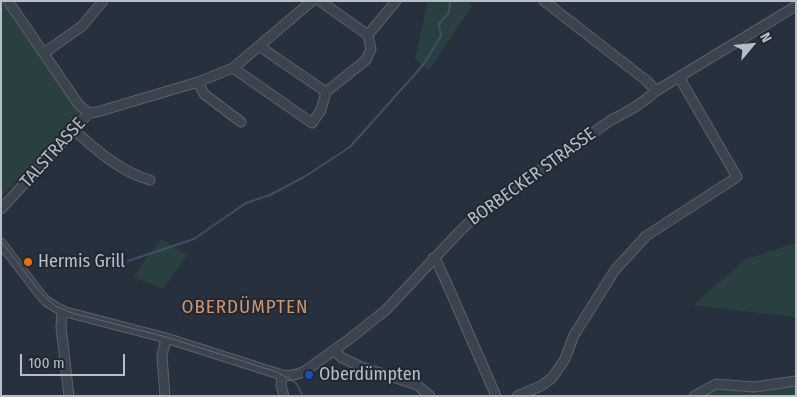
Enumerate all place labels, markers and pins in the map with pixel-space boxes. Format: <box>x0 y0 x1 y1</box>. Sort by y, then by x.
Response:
place label: Hermis Grill <box>38 251 125 273</box>
marker: Hermis Grill <box>22 256 34 268</box>
place label: Oberdümpten <box>319 364 421 386</box>
marker: Oberdümpten <box>303 369 315 381</box>

